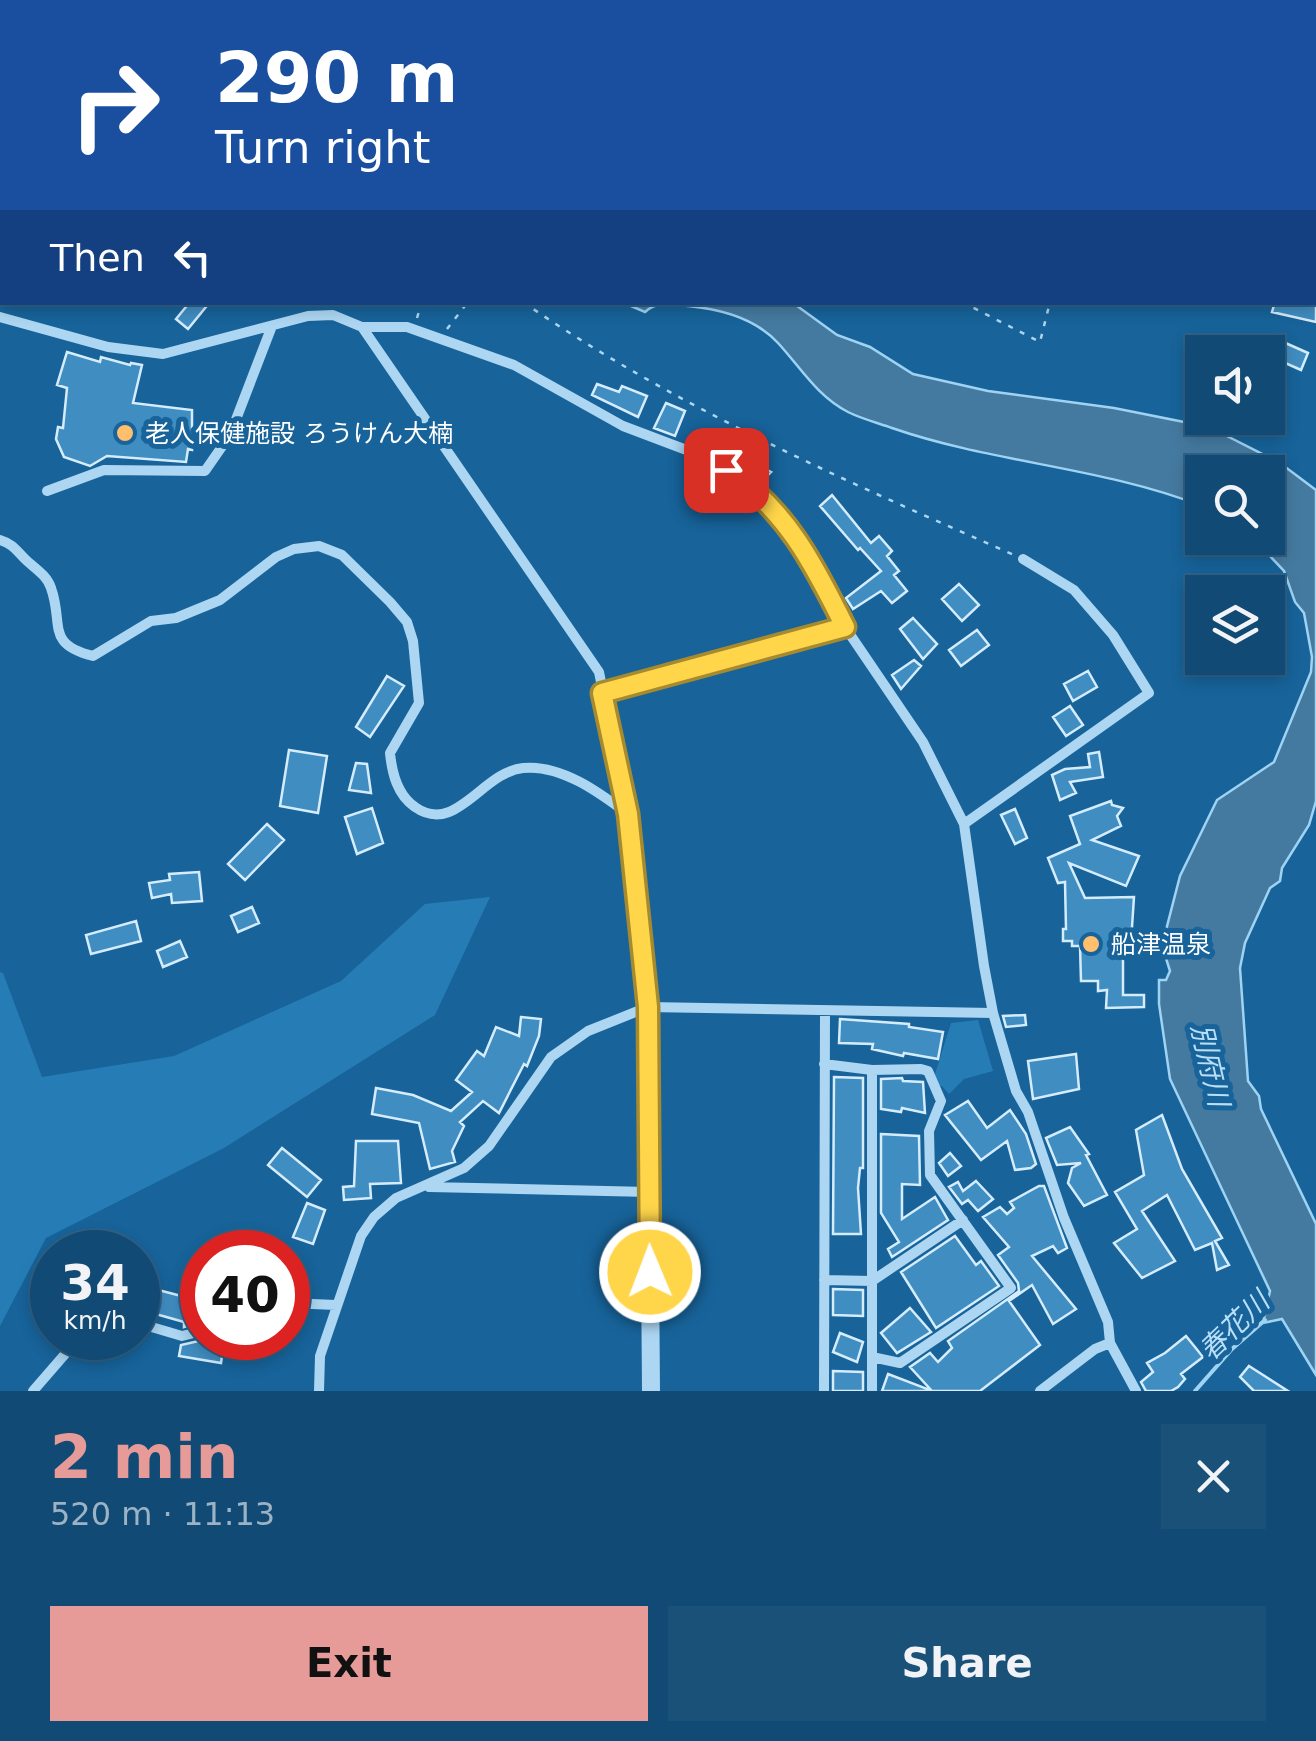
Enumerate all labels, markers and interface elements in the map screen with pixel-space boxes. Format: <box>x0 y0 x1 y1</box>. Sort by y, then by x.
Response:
text: 290 m <box>215 37 458 119</box>
icon: right <box>50 40 180 170</box>
text: Turn right <box>215 121 430 174</box>
icon: left <box>165 230 220 285</box>
text: Then <box>50 236 145 280</box>
map controls <box>1185 335 1285 675</box>
button: sound <box>1185 335 1285 435</box>
place label: 老人保健施設 ろうけん大楠 <box>145 419 453 448</box>
marker: 老人保健施設 ろうけん大楠 <box>114 422 136 444</box>
pin <box>684 428 769 513</box>
icon: arrive <box>699 443 754 498</box>
button: search <box>1185 455 1285 555</box>
button: layers <box>1185 575 1285 675</box>
place label: 船津温泉 <box>1111 930 1211 959</box>
marker: 船津温泉 <box>1080 933 1102 955</box>
water label: 別府川 <box>1184 1020 1236 1113</box>
position arrow <box>598 1220 702 1324</box>
speed limit sign: 40 <box>180 1230 310 1360</box>
text: 34 <box>60 1254 130 1312</box>
water label: 春花川 <box>1192 1283 1278 1367</box>
text: km/h <box>63 1306 127 1335</box>
text: 2 min <box>50 1422 238 1492</box>
button: close <box>1161 1424 1266 1529</box>
text: 520 m · 11:13 <box>50 1495 275 1533</box>
button: Exit <box>50 1606 648 1721</box>
button: Share <box>668 1606 1266 1721</box>

